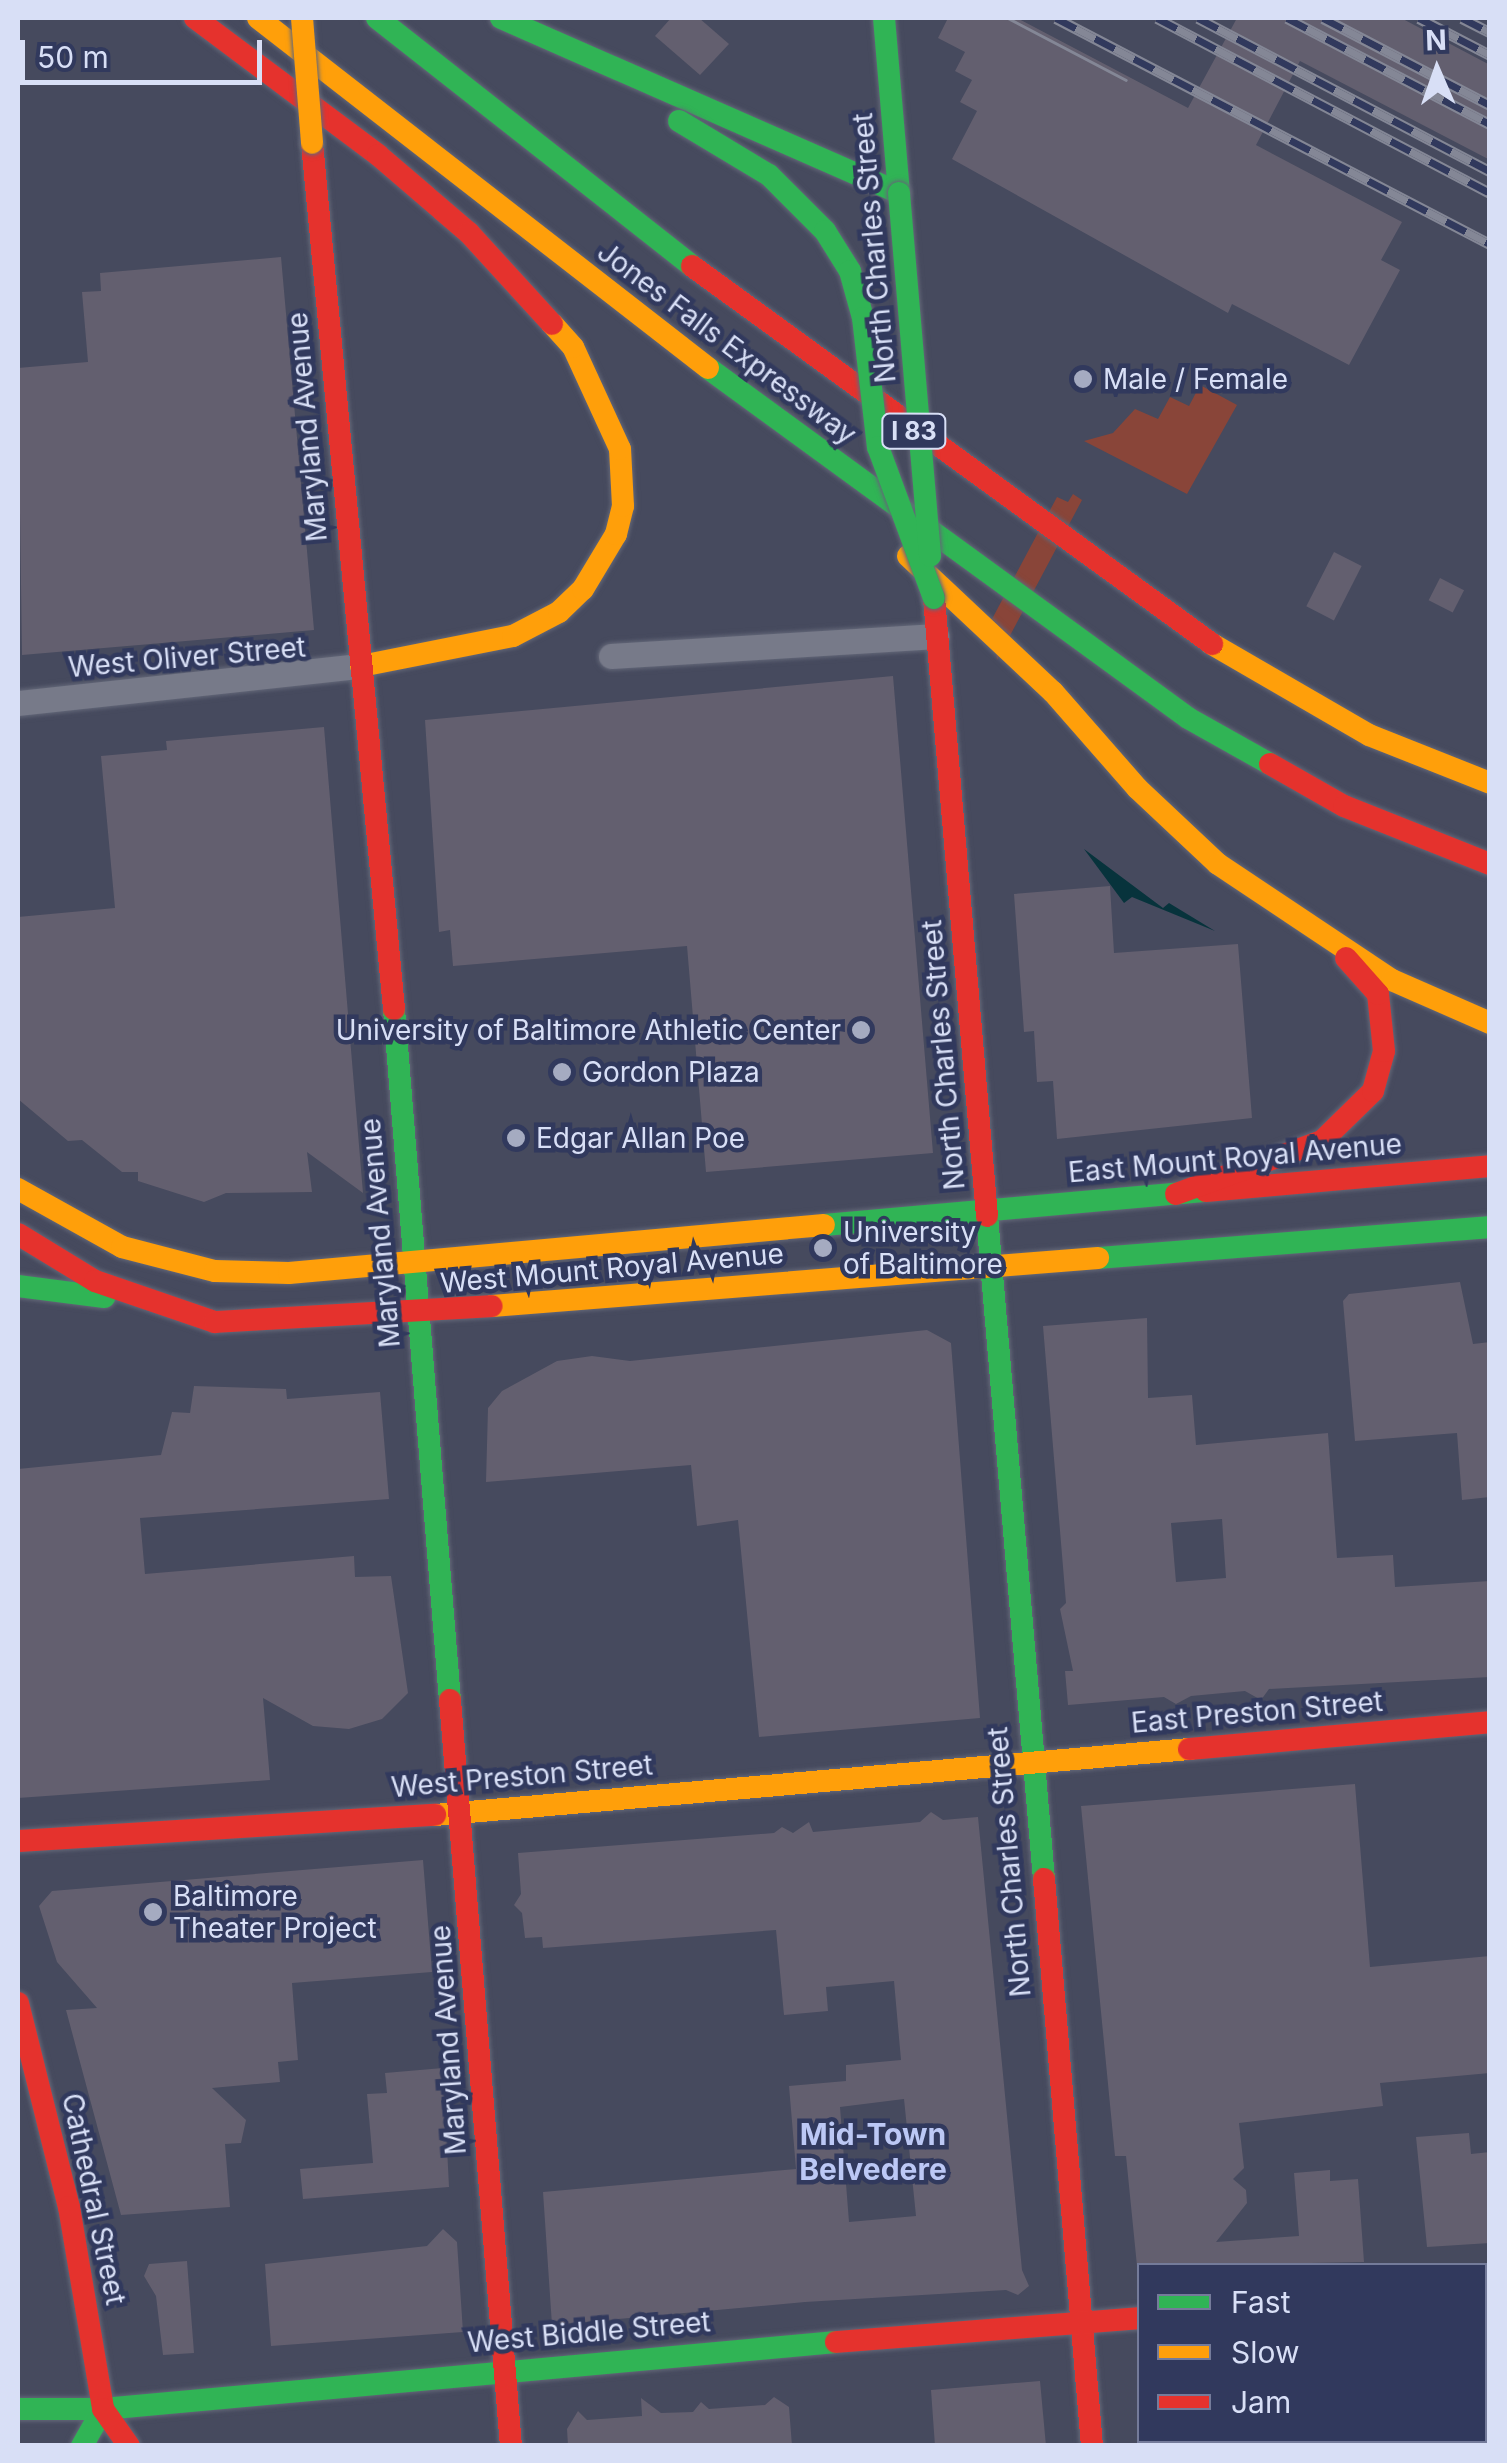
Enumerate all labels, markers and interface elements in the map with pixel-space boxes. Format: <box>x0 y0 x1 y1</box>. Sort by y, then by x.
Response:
scale bar <box>25 20 268 82</box>
north arrow <box>1387 20 1487 120</box>
text: N <box>1425 23 1447 57</box>
text: 50 m <box>37 39 109 75</box>
street label: North Charles Street <box>845 112 903 384</box>
street label: Jones Falls Expressway <box>591 235 863 451</box>
street label: Maryland Avenue <box>280 311 334 543</box>
place label: Male / Female <box>1103 362 1288 396</box>
marker: Male / Female <box>1072 368 1094 390</box>
road number: I 83 <box>879 411 949 451</box>
street label: West Oliver Street <box>67 630 307 684</box>
street label: North Charles Street <box>914 919 972 1191</box>
place label: University of Baltimore Athletic Center <box>336 1013 841 1047</box>
marker: University of Baltimore Athletic Center <box>850 1019 872 1041</box>
place label: Gordon Plaza <box>582 1055 760 1089</box>
marker: Gordon Plaza <box>551 1061 573 1083</box>
street label: Maryland Avenue <box>353 1117 407 1349</box>
place label: Edgar Allan Poe <box>536 1121 745 1155</box>
marker: Edgar Allan Poe <box>505 1127 527 1149</box>
street label: East Mount Royal Avenue <box>1067 1127 1403 1189</box>
place label: University of Baltimore <box>843 1215 1003 1281</box>
street label: West Mount Royal Avenue <box>439 1236 785 1300</box>
marker: University of Baltimore <box>812 1237 834 1259</box>
street label: East Preston Street <box>1130 1684 1384 1740</box>
street label: North Charles Street <box>980 1726 1038 1998</box>
street label: West Preston Street <box>390 1748 654 1804</box>
place label: Baltimore Theater Project <box>173 1879 377 1945</box>
marker: Baltimore Theater Project <box>142 1901 164 1923</box>
street label: Maryland Avenue <box>423 1924 473 2156</box>
street label: Cathedral Street <box>55 2090 133 2308</box>
district label: Mid-Town Belvedere <box>799 2116 947 2186</box>
legend <box>1137 2263 1487 2443</box>
text: Fast <box>1231 2284 1290 2320</box>
street label: West Biddle Street <box>466 2305 712 2359</box>
text: Slow <box>1231 2334 1300 2370</box>
text: Jam <box>1231 2384 1291 2420</box>

